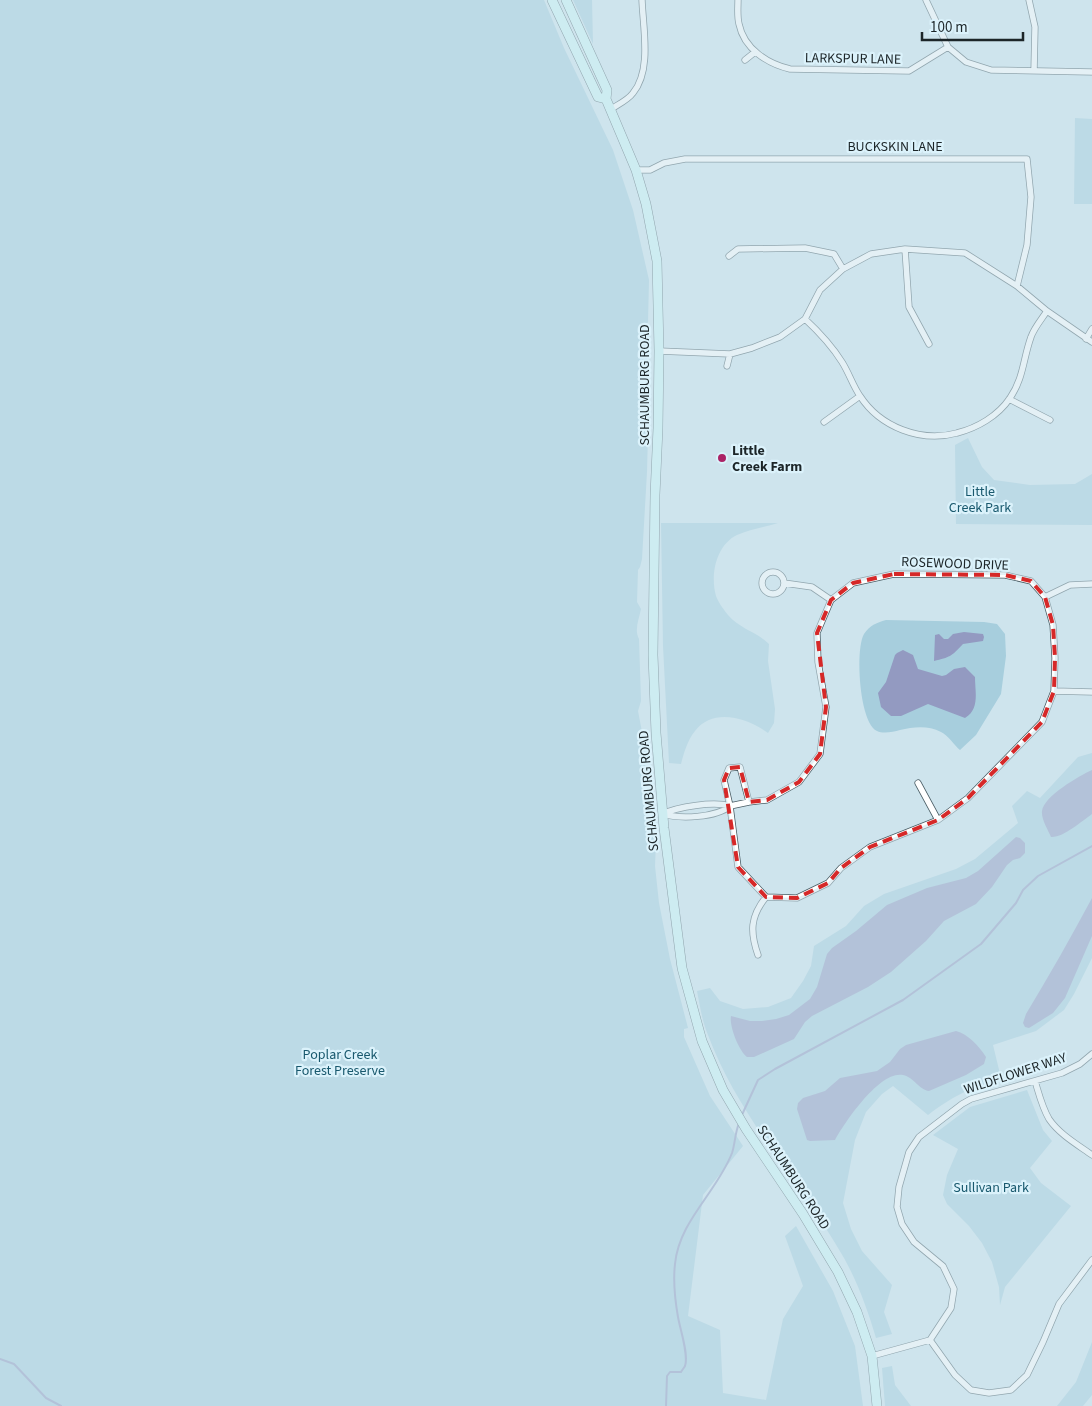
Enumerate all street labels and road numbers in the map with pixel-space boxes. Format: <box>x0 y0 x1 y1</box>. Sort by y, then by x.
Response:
street label: LARKSPUR LANE <box>805 48 901 70</box>
street label: BUCKSKIN LANE <box>847 137 943 157</box>
street label: SCHAUMBURG ROAD <box>635 324 655 446</box>
street label: ROSEWOOD DRIVE <box>901 552 1009 576</box>
street label: SCHAUMBURG ROAD <box>634 730 664 852</box>
street label: WILDFLOWER WAY <box>961 1048 1070 1100</box>
street label: SCHAUMBURG ROAD <box>752 1121 835 1234</box>

